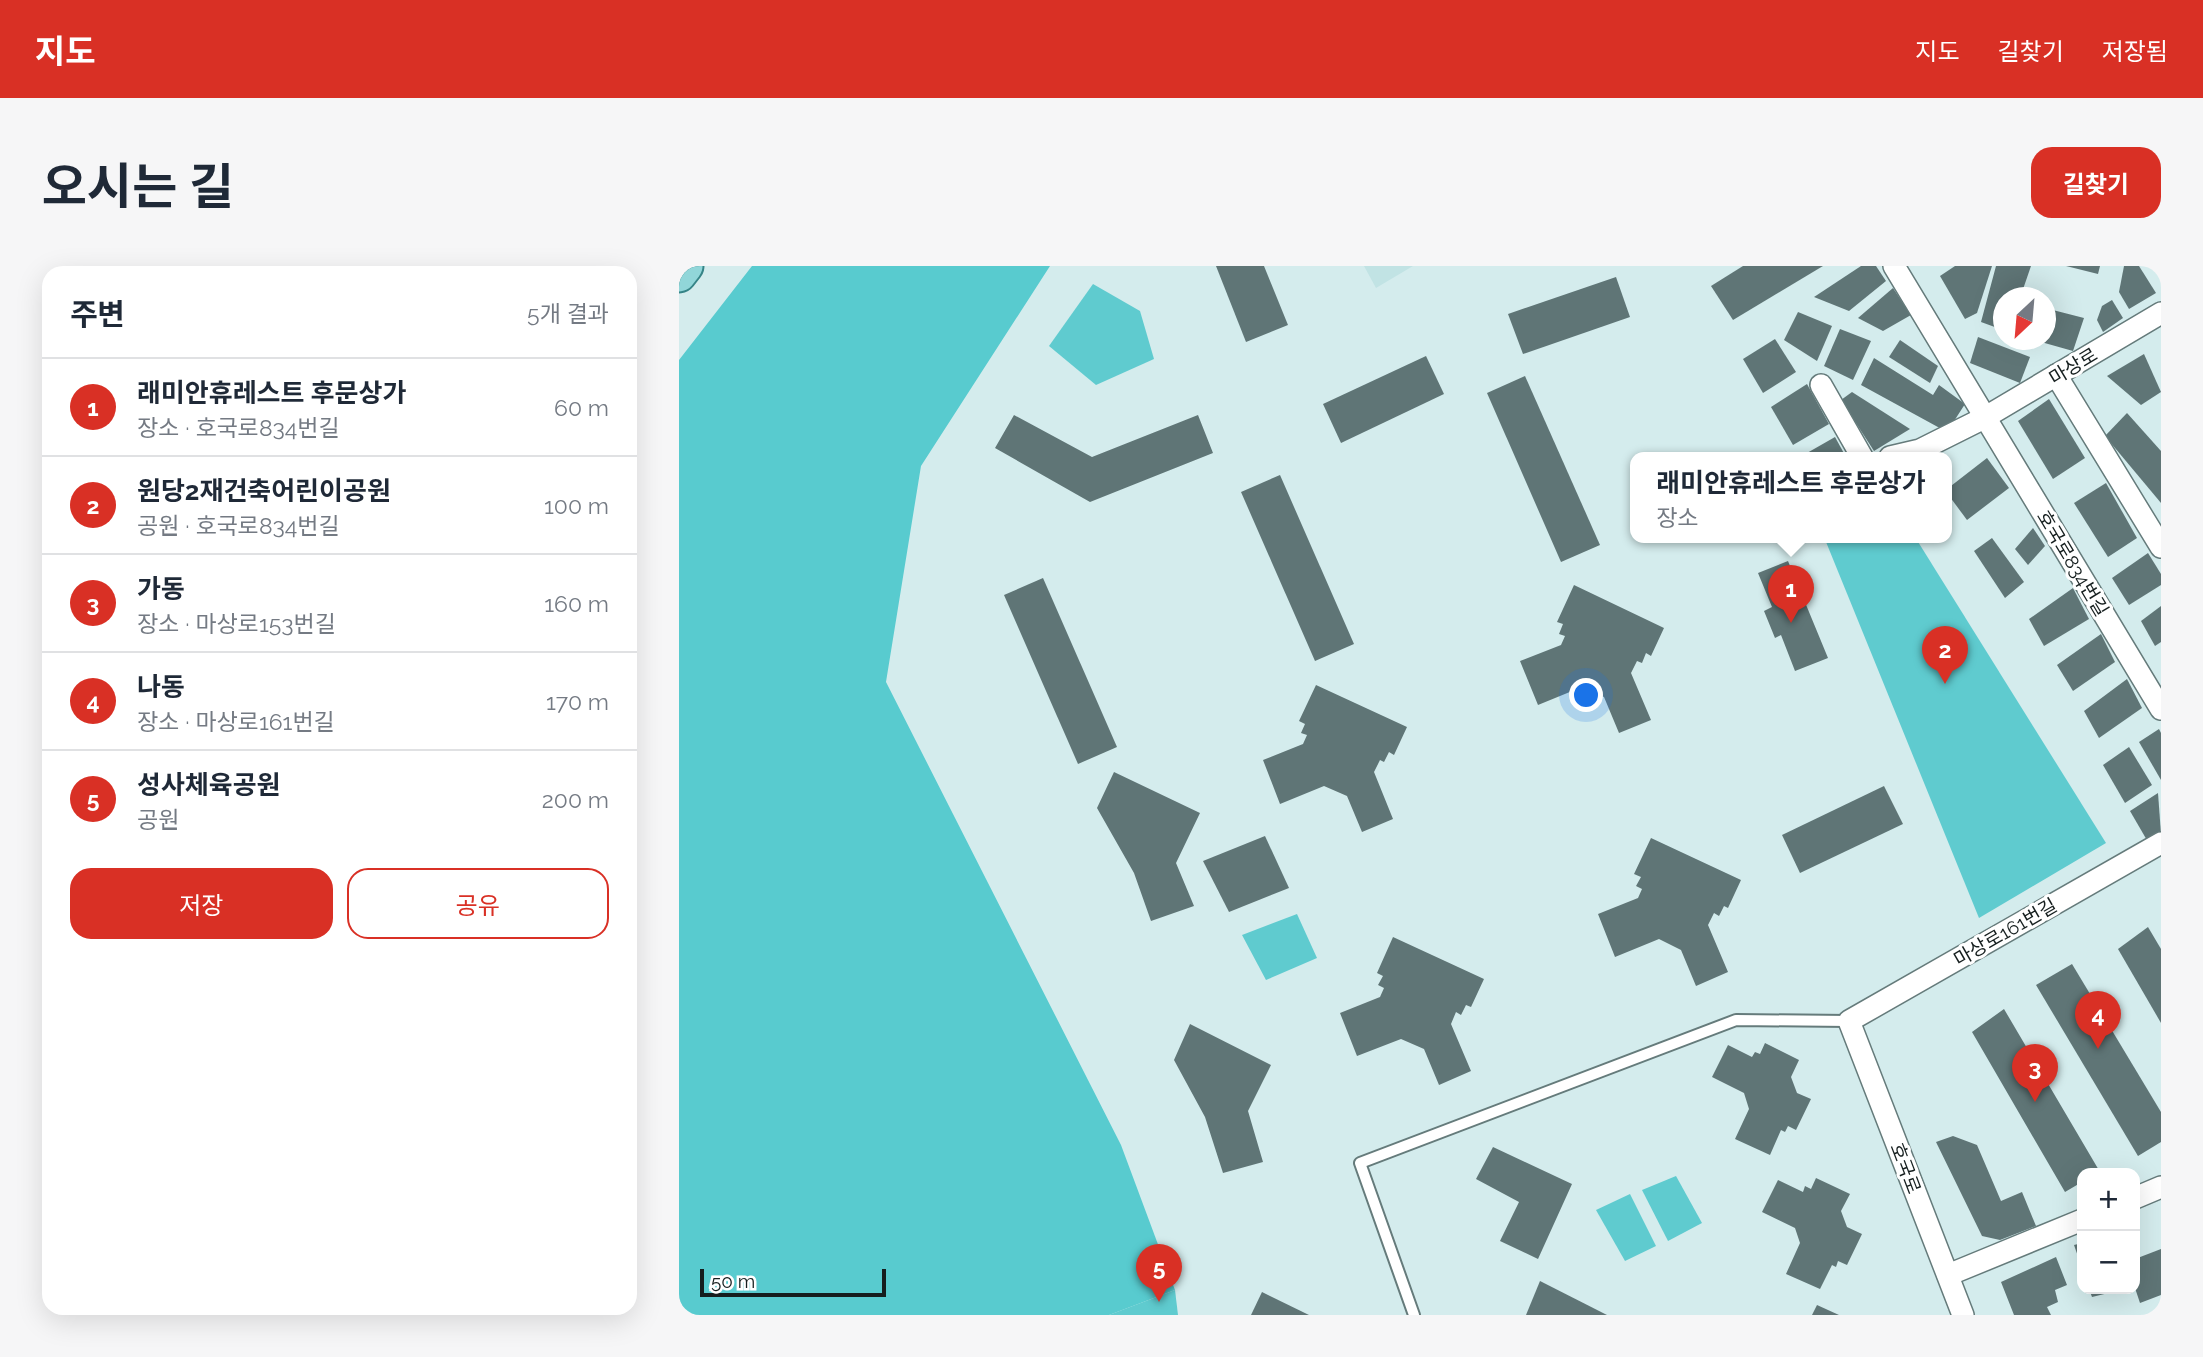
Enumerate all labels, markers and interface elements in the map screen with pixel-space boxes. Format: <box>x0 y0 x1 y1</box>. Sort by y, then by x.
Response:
text: 지도 <box>35 32 96 71</box>
text: 지도 <box>1915 37 1960 66</box>
text: 길찾기 <box>1998 37 2064 66</box>
text: 저장됨 <box>2102 37 2168 66</box>
button: 길찾기 <box>2031 147 2161 218</box>
text: 오시는 길 <box>42 158 234 215</box>
north arrow <box>1993 287 2056 350</box>
text: 주변 <box>70 297 125 332</box>
text: 5개 결과 <box>527 300 609 327</box>
street label: 마상로 <box>2045 343 2101 389</box>
text: 래미안휴레스트 후문상가 <box>137 378 406 408</box>
text: 1 <box>87 394 99 421</box>
text: 60 m <box>554 394 609 421</box>
text: 장소 · 호국로834번길 <box>137 414 340 441</box>
popup <box>1630 452 1952 543</box>
text: 래미안휴레스트 후문상가 <box>1656 468 1926 498</box>
text: 원당2재건축어린이공원 <box>137 476 391 506</box>
text: 2 <box>87 492 99 519</box>
text: 100 m <box>544 492 609 519</box>
text: 장소 <box>1656 504 1699 531</box>
street label: 호국로834번길 <box>2033 506 2113 620</box>
text: 공원 · 호국로834번길 <box>137 512 340 539</box>
pin: 1 <box>1768 565 1814 623</box>
text: 가동 <box>137 574 185 604</box>
text: 3 <box>87 590 99 617</box>
text: 160 m <box>544 590 609 617</box>
text: 장소 · 마상로153번길 <box>137 610 336 637</box>
pin: 2 <box>1922 626 1968 684</box>
text: 나동 <box>137 672 185 702</box>
your location <box>1569 678 1603 712</box>
text: 4 <box>86 688 100 715</box>
text: 170 m <box>546 688 609 715</box>
text: 장소 · 마상로161번길 <box>137 708 335 735</box>
text: 성사체육공원 <box>137 770 281 800</box>
text: 5 <box>87 786 99 813</box>
text: 200 m <box>542 786 609 813</box>
text: 공원 <box>137 806 179 833</box>
button: 저장 <box>70 868 333 939</box>
button: 공유 <box>347 868 609 939</box>
street label: 마상로161번길 <box>1950 894 2060 970</box>
pin: 4 <box>2075 991 2121 1049</box>
pin: 3 <box>2012 1044 2058 1102</box>
street label: 호국로 <box>1886 1140 1926 1196</box>
map controls <box>2077 1168 2140 1294</box>
button: + <box>2077 1168 2140 1231</box>
button: − <box>2077 1231 2140 1294</box>
pin: 5 <box>1136 1244 1182 1302</box>
scale bar <box>700 1266 885 1298</box>
text: 50 m <box>711 1270 755 1292</box>

